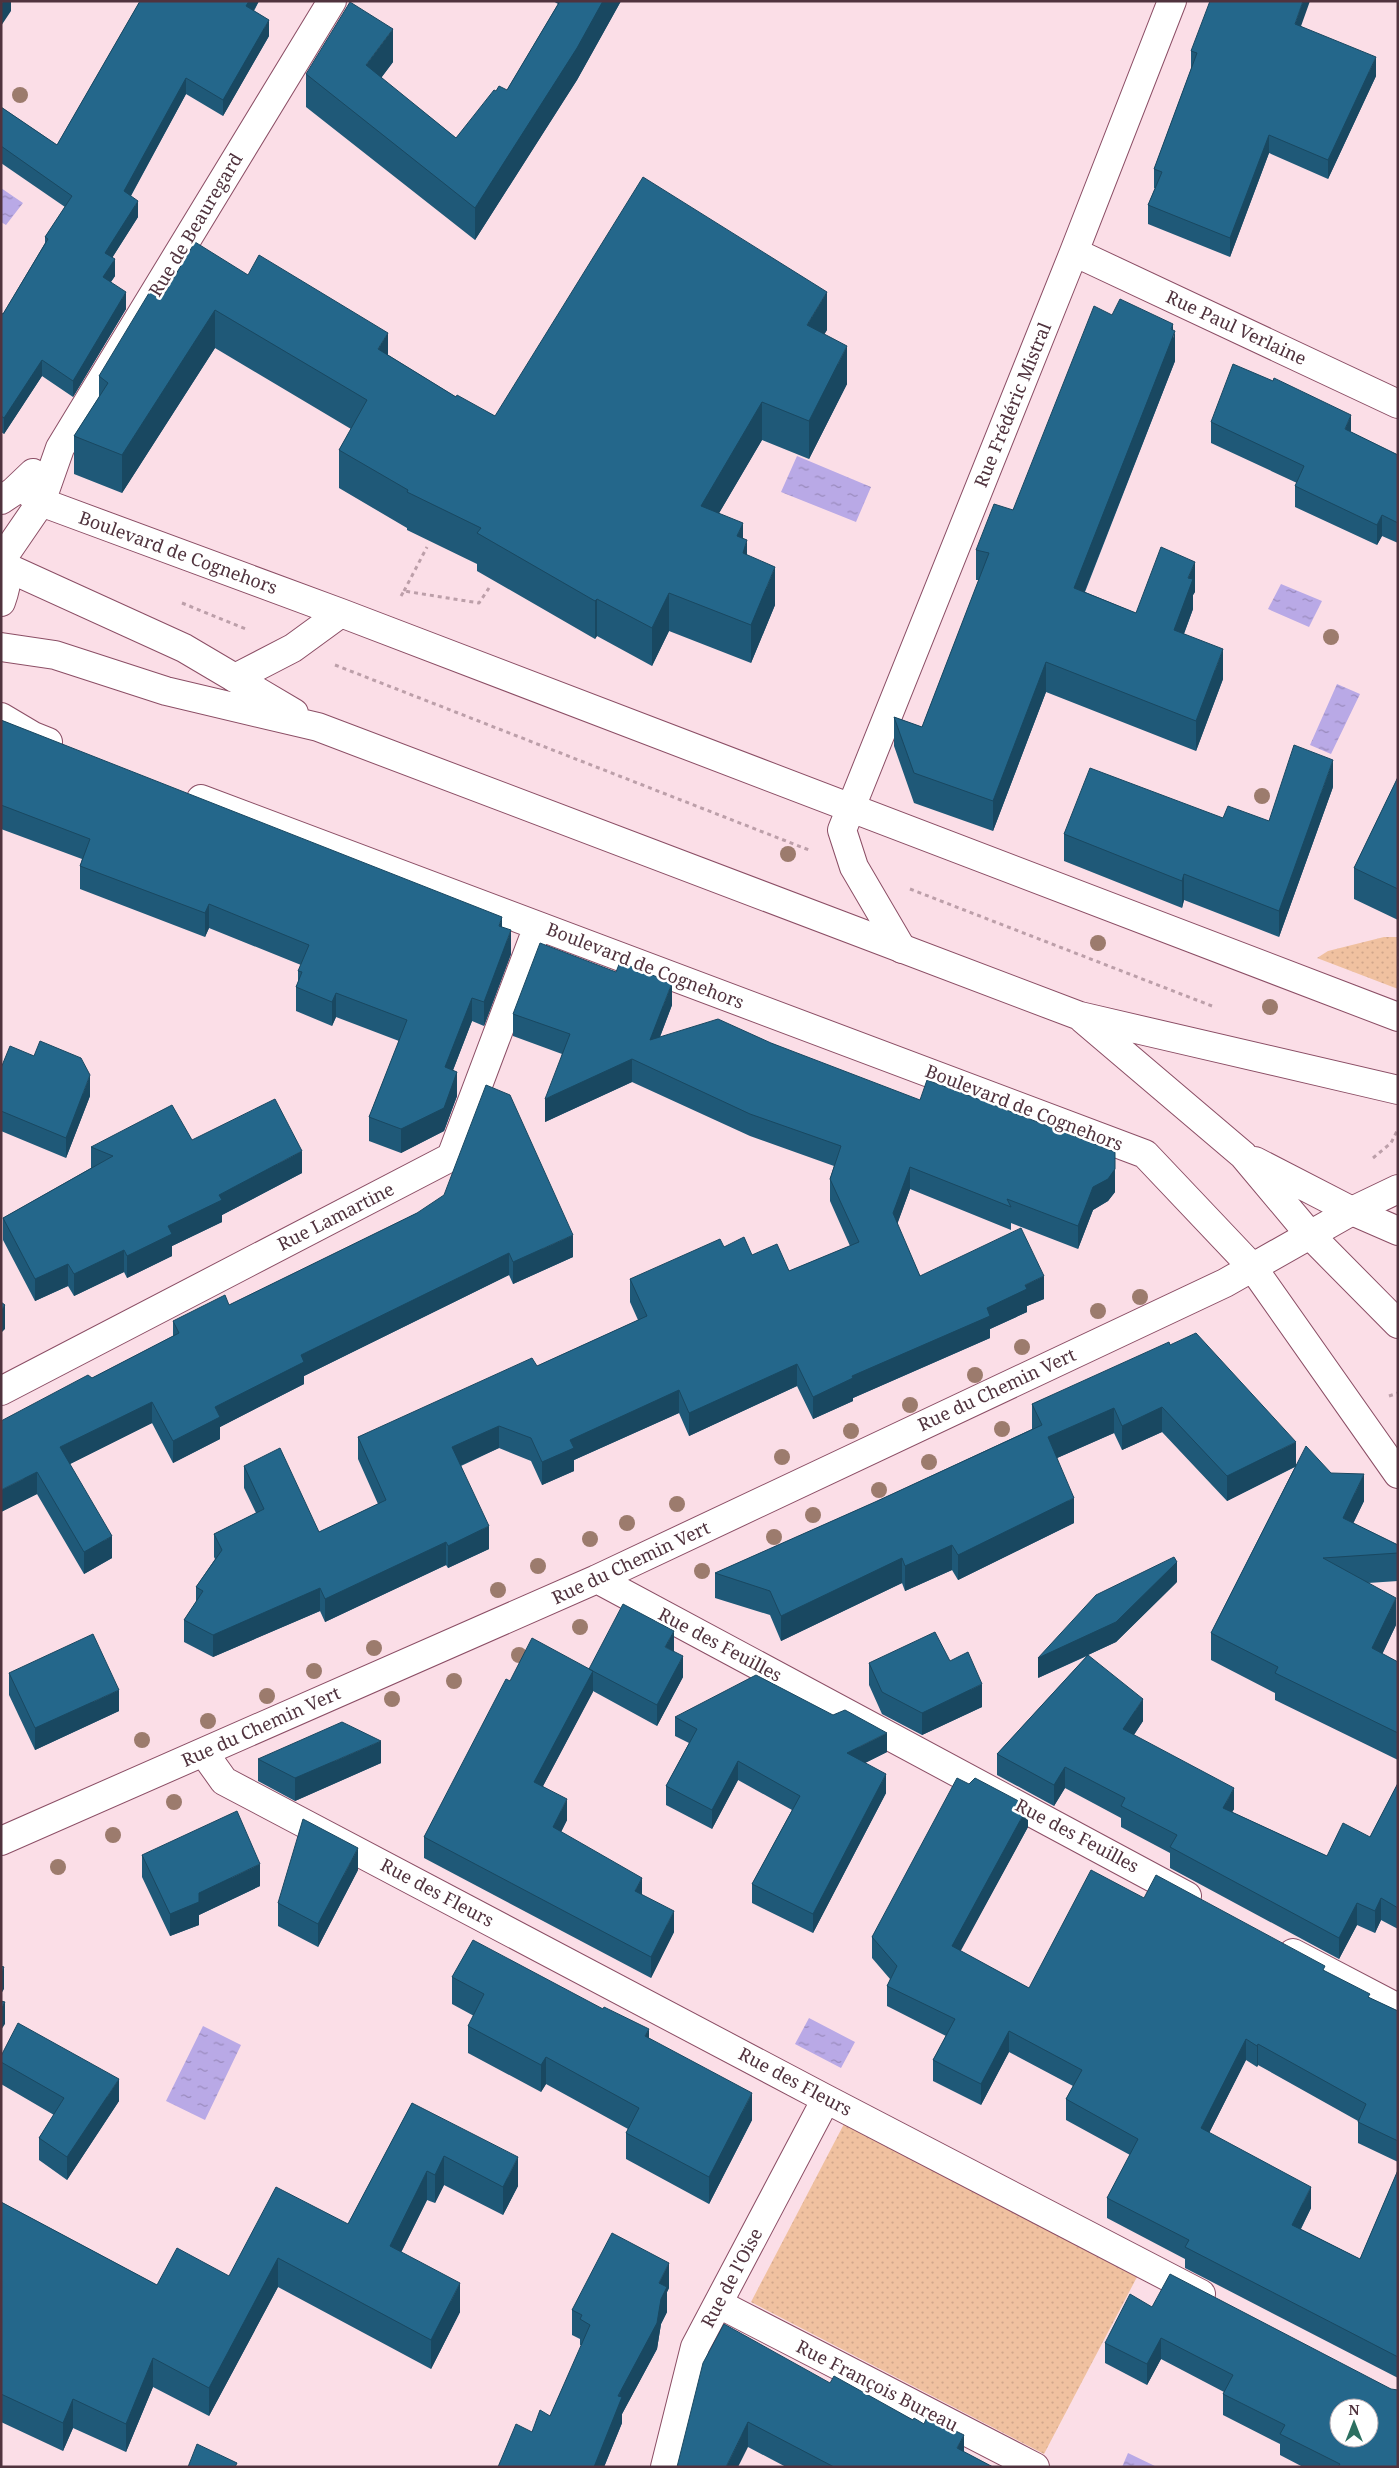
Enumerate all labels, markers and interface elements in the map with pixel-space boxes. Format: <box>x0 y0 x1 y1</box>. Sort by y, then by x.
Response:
street label: Rue de Beauregard <box>143 148 247 301</box>
street label: Rue Paul Verlaine <box>1162 284 1310 370</box>
street label: Rue Frédéric Mistral <box>968 318 1056 491</box>
street label: Boulevard de Cognehors <box>76 505 281 599</box>
street label: Boulevard de Cognehors <box>543 916 748 1014</box>
street label: Boulevard de Cognehors <box>922 1058 1127 1156</box>
street label: Rue Lamartine <box>273 1176 398 1256</box>
street label: Rue du Chemin Vert <box>914 1342 1079 1436</box>
street label: Rue du Chemin Vert <box>548 1515 713 1609</box>
street label: Rue des Feuilles <box>655 1601 786 1687</box>
street label: Rue du Chemin Vert <box>177 1680 344 1772</box>
street label: Rue des Feuilles <box>1012 1792 1143 1878</box>
street label: Rue des Fleurs <box>377 1852 498 1932</box>
street label: Rue des Fleurs <box>735 2041 856 2121</box>
street label: Rue de l'Oise <box>695 2224 767 2331</box>
street label: Rue François Bureau <box>792 2334 963 2437</box>
north arrow <box>1329 2398 1379 2448</box>
text: N <box>1348 2400 1360 2419</box>

